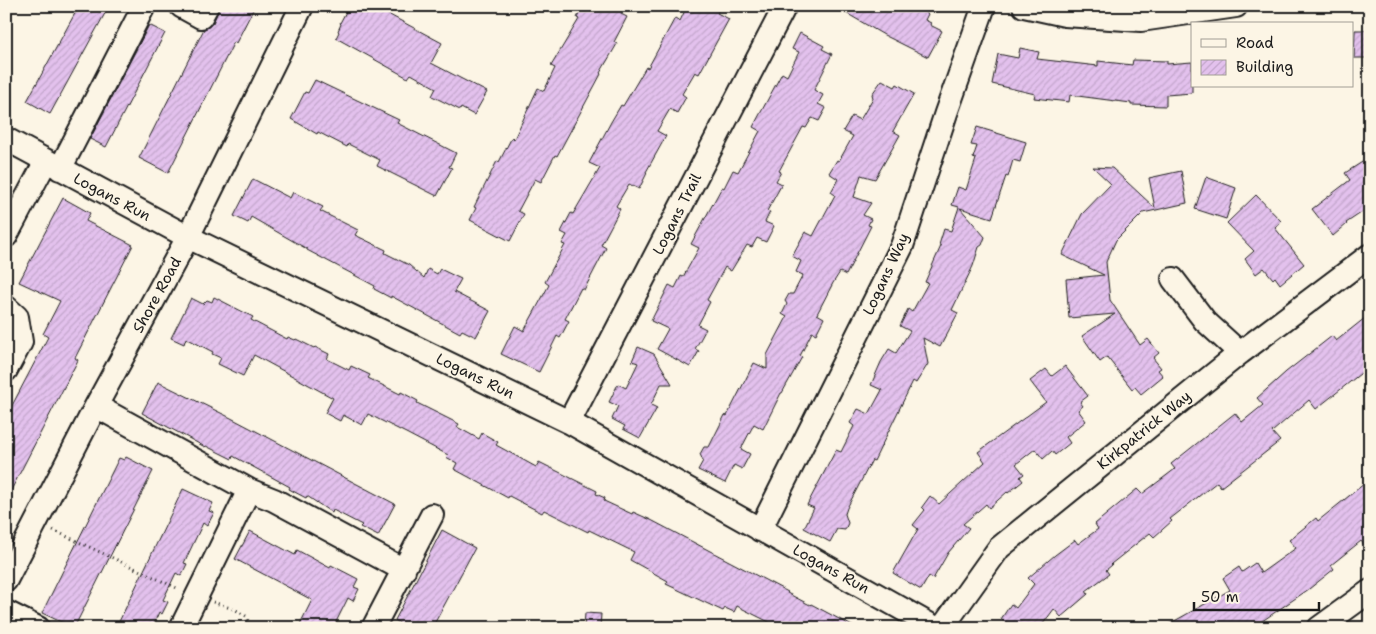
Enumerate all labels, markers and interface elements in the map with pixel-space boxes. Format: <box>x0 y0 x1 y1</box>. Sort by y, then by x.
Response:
legend <box>1191 22 1354 88</box>
text: Road <box>1236 33 1274 53</box>
text: Building <box>1236 57 1293 77</box>
street label: Logans Run <box>70 168 154 226</box>
street label: Logans Trail <box>648 169 706 258</box>
street label: Logans Way <box>858 230 914 318</box>
street label: Shore Road <box>128 253 186 337</box>
street label: Logans Run <box>432 348 518 404</box>
street label: Kirkpatrick Way <box>1093 386 1195 474</box>
street label: Logans Run <box>789 540 873 598</box>
scale bar <box>1194 579 1318 611</box>
text: 50 m <box>1201 587 1239 607</box>

